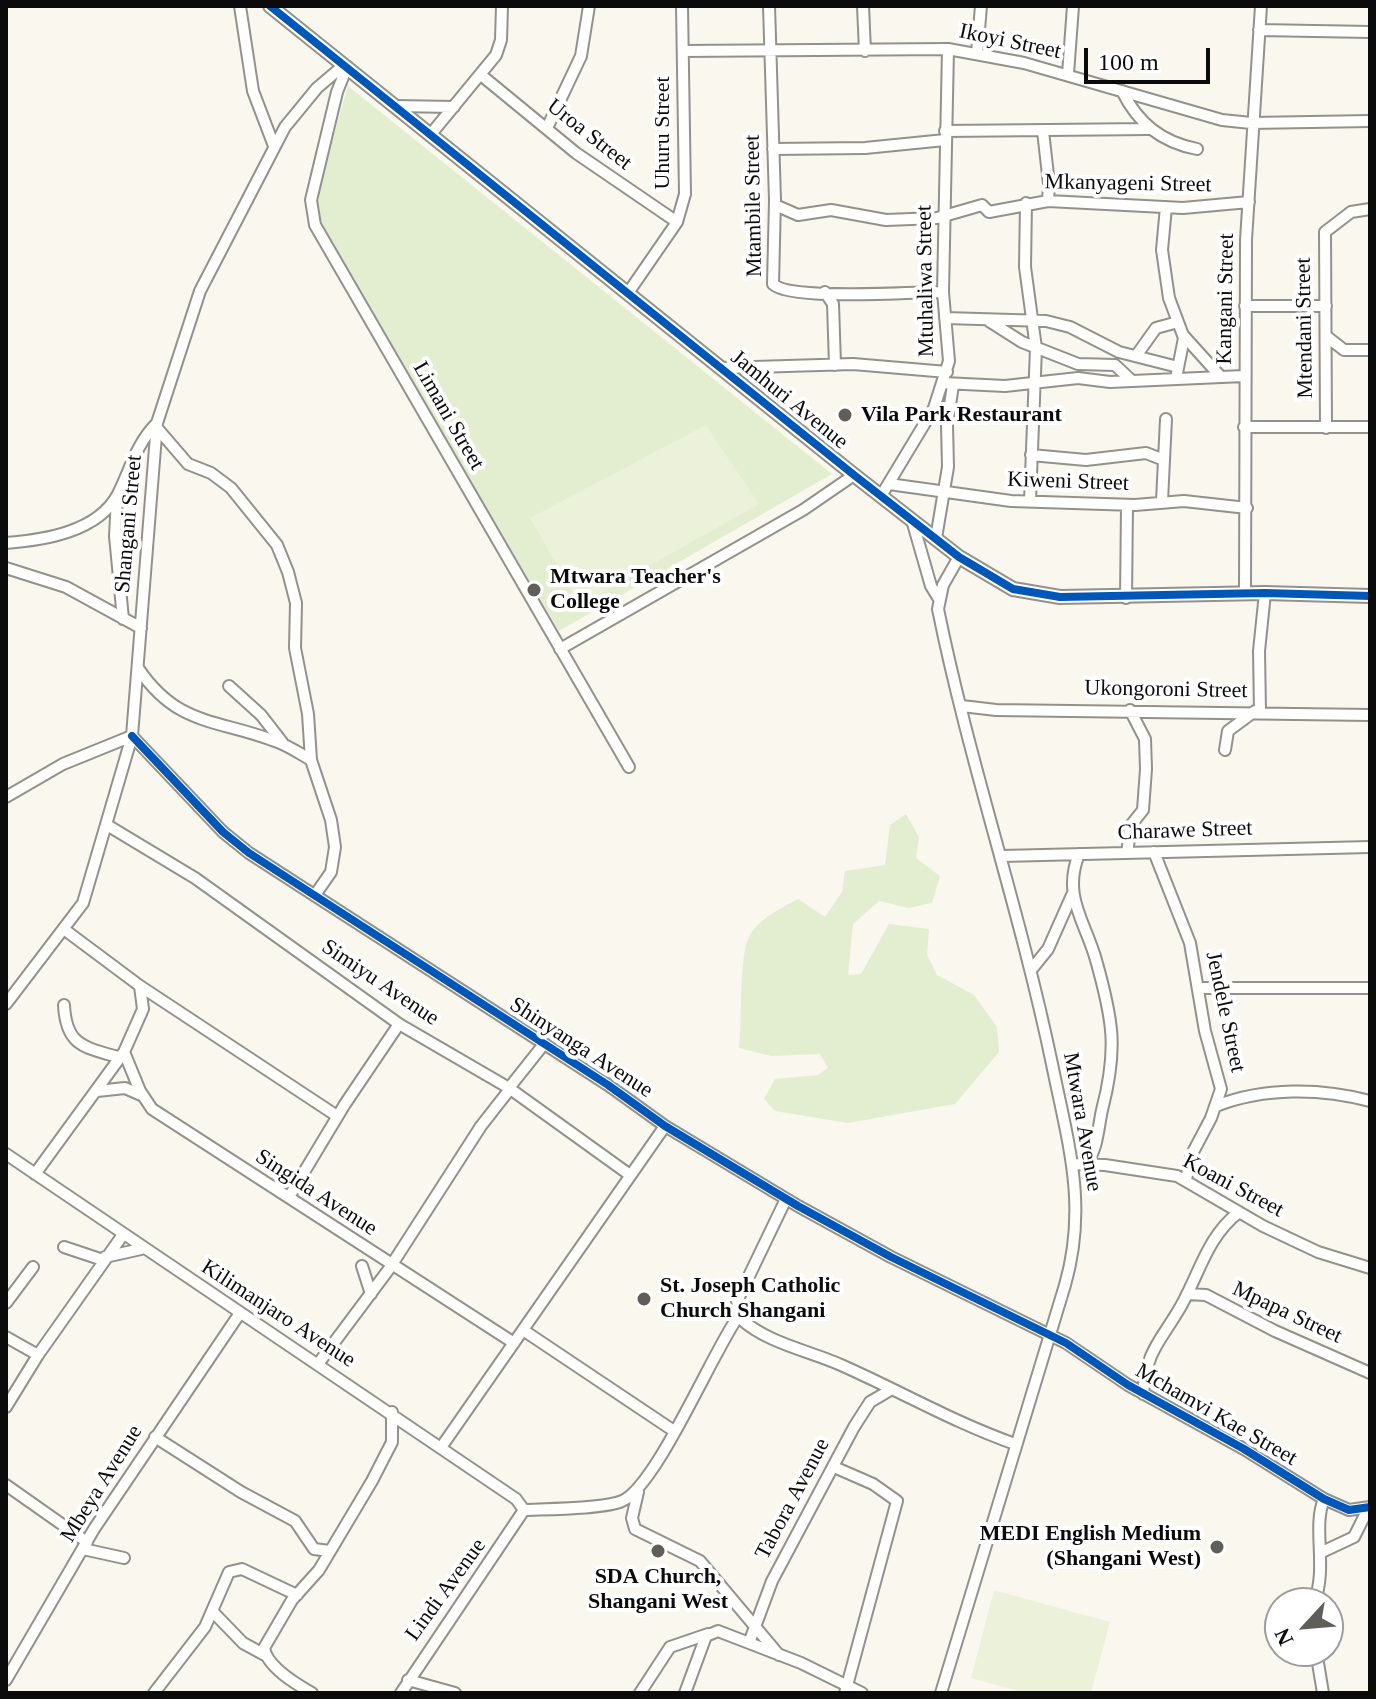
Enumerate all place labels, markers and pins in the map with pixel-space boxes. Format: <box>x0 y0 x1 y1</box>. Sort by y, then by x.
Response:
place label: Vila Park Restaurant <box>861 402 1062 428</box>
marker: Vila Park Restaurant <box>836 406 854 424</box>
place label: Mtwara Teacher's College <box>550 564 721 616</box>
marker: Mtwara Teacher's College <box>525 581 543 599</box>
place label: St. Joseph Catholic Church Shangani <box>660 1273 840 1324</box>
marker: St. Joseph Catholic Church Shangani <box>635 1290 653 1308</box>
place label: MEDI English Medium (Shangani West) <box>980 1521 1201 1572</box>
marker: MEDI English Medium (Shangani West) <box>1208 1538 1226 1556</box>
marker: SDA Church, Shangani West <box>649 1542 667 1560</box>
place label: SDA Church, Shangani West <box>588 1564 728 1616</box>

